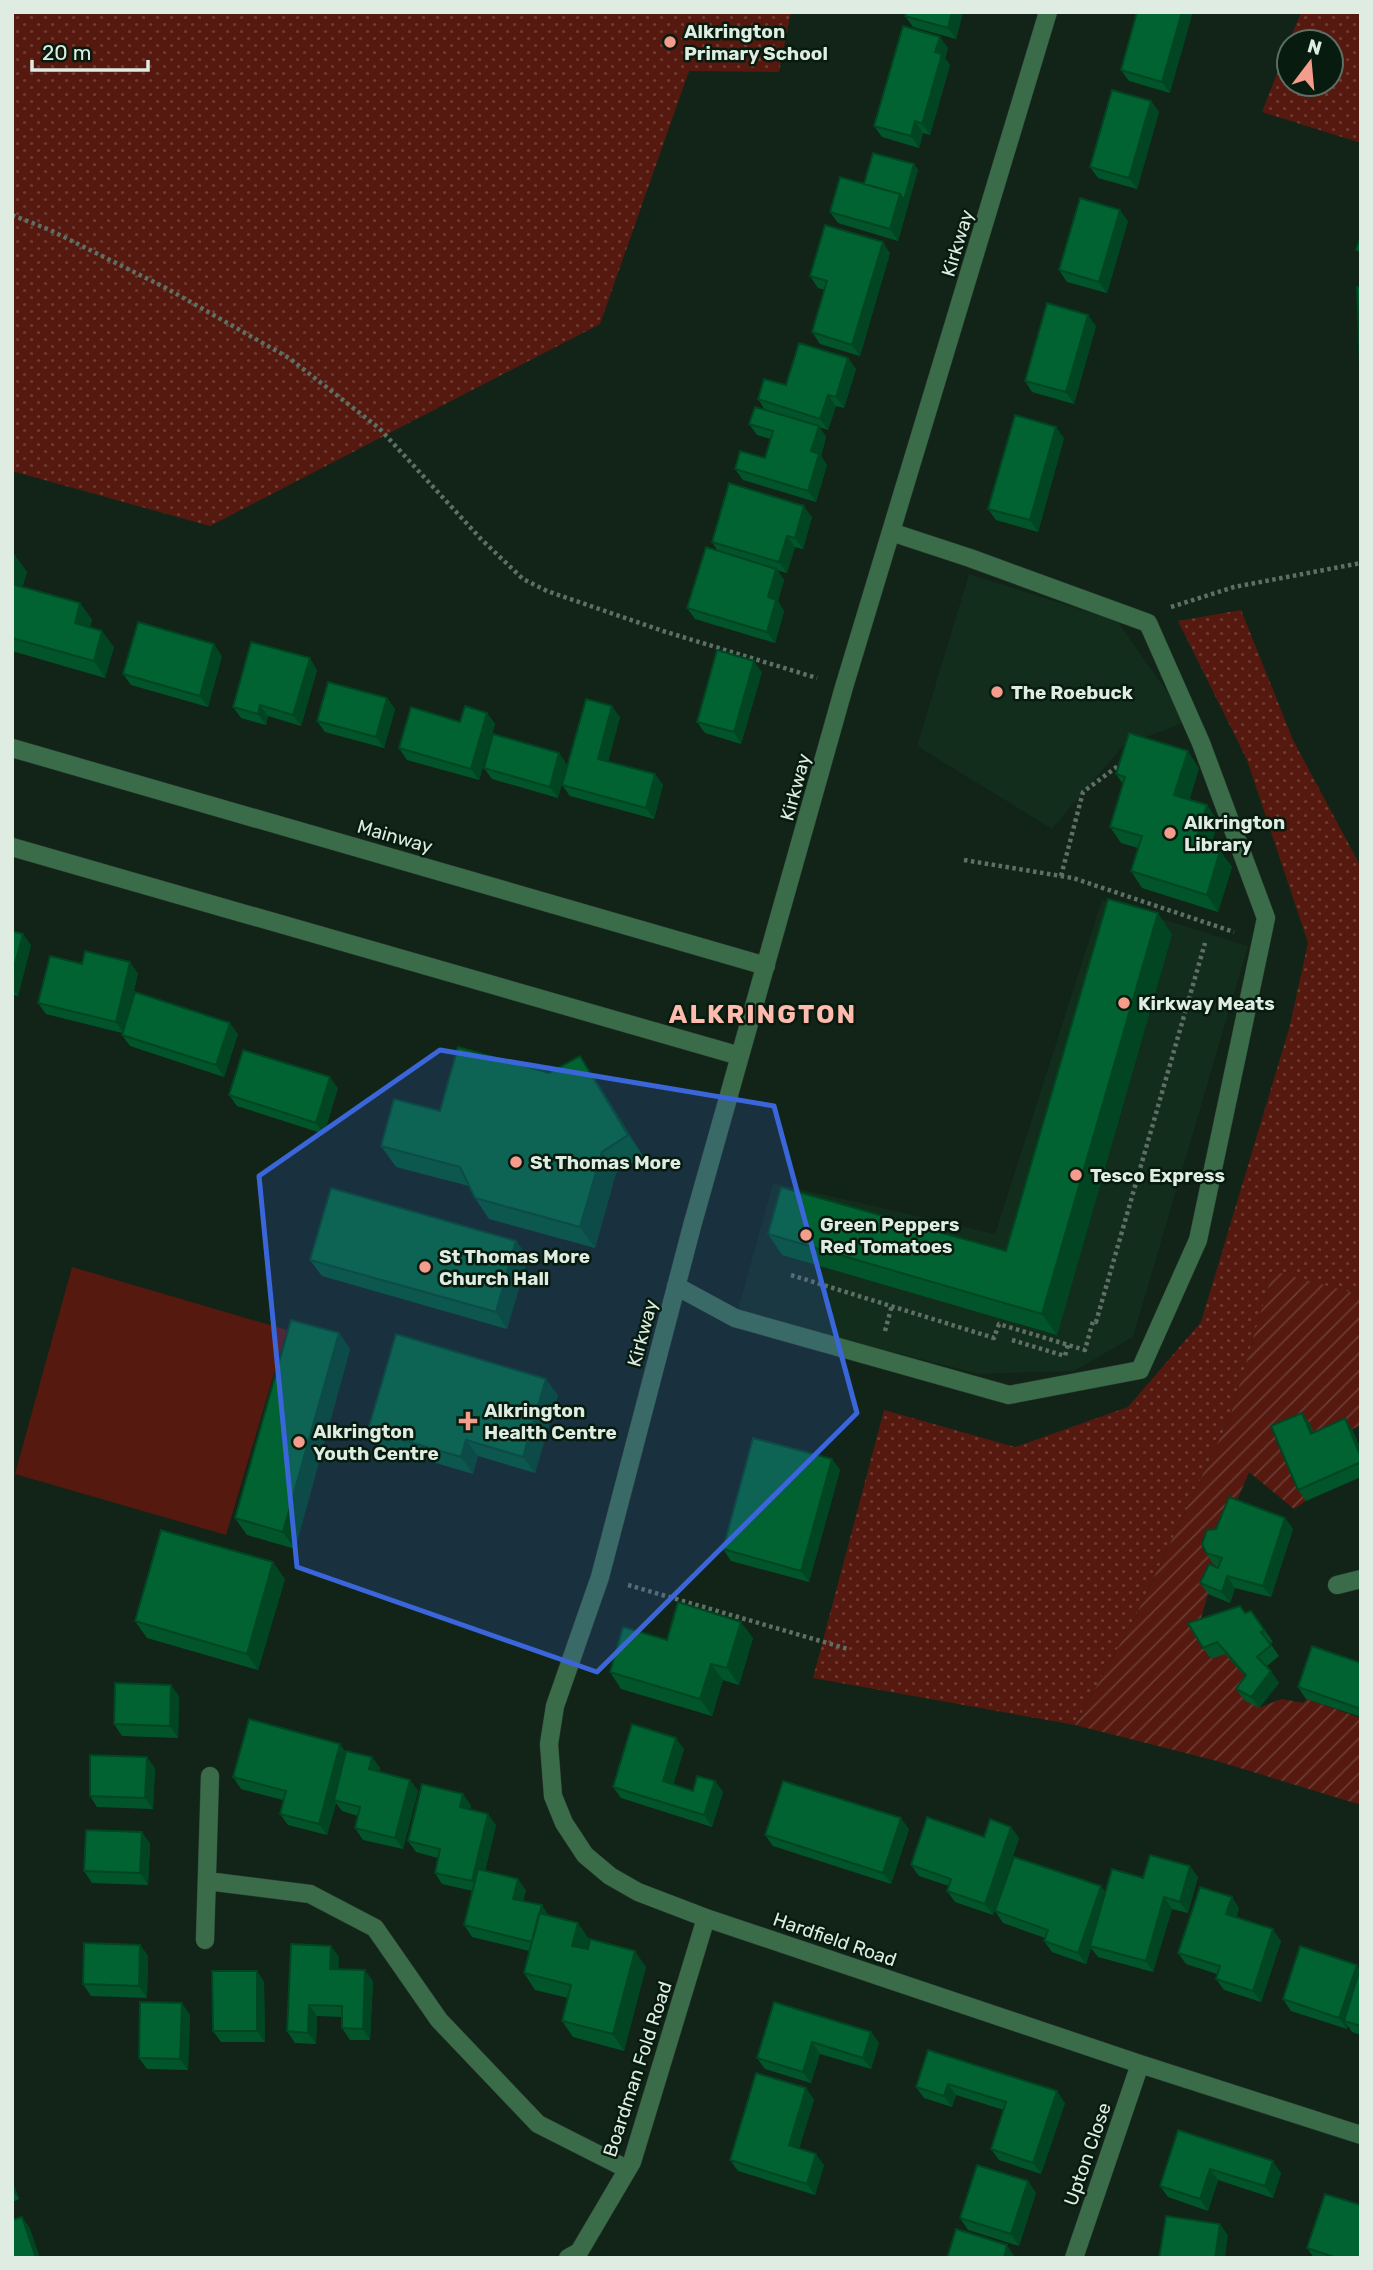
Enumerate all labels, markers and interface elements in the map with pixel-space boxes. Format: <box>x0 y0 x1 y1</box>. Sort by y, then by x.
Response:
place label: Alkrington Primary School <box>684 20 828 65</box>
scale bar <box>32 28 147 72</box>
north arrow <box>1275 28 1345 98</box>
marker: Alkrington Primary School <box>662 34 678 50</box>
text: N <box>1305 34 1324 60</box>
text: 20 m <box>42 40 91 65</box>
street label: Kirkway <box>936 207 979 279</box>
place label: The Roebuck <box>1011 681 1133 704</box>
marker: The Roebuck <box>989 684 1005 700</box>
street label: Kirkway <box>775 751 815 823</box>
place label: Alkrington Library <box>1184 811 1285 856</box>
street label: Mainway <box>355 815 435 858</box>
marker: Alkrington Library <box>1162 825 1178 841</box>
place label: Kirkway Meats <box>1138 992 1275 1015</box>
marker: Kirkway Meats <box>1116 995 1132 1011</box>
district label: ALKRINGTON <box>669 999 857 1030</box>
place label: St Thomas More <box>530 1151 681 1174</box>
marker: St Thomas More <box>508 1154 524 1170</box>
place label: Tesco Express <box>1090 1164 1225 1187</box>
marker: Tesco Express <box>1068 1167 1084 1183</box>
place label: Green Peppers Red Tomatoes <box>820 1213 959 1258</box>
marker: Green Peppers Red Tomatoes <box>798 1227 814 1243</box>
place label: St Thomas More Church Hall <box>439 1245 590 1290</box>
marker: St Thomas More Church Hall <box>417 1259 433 1275</box>
street label: Kirkway <box>622 1297 662 1369</box>
place label: Alkrington Health Centre <box>484 1399 617 1444</box>
marker: Alkrington Health Centre <box>458 1411 478 1431</box>
place label: Alkrington Youth Centre <box>313 1420 439 1465</box>
marker: Alkrington Youth Centre <box>291 1434 307 1450</box>
street label: Hardfield Road <box>770 1908 900 1971</box>
street label: Boardman Fold Road <box>598 1978 677 2160</box>
street label: Upton Close <box>1059 2100 1116 2209</box>

